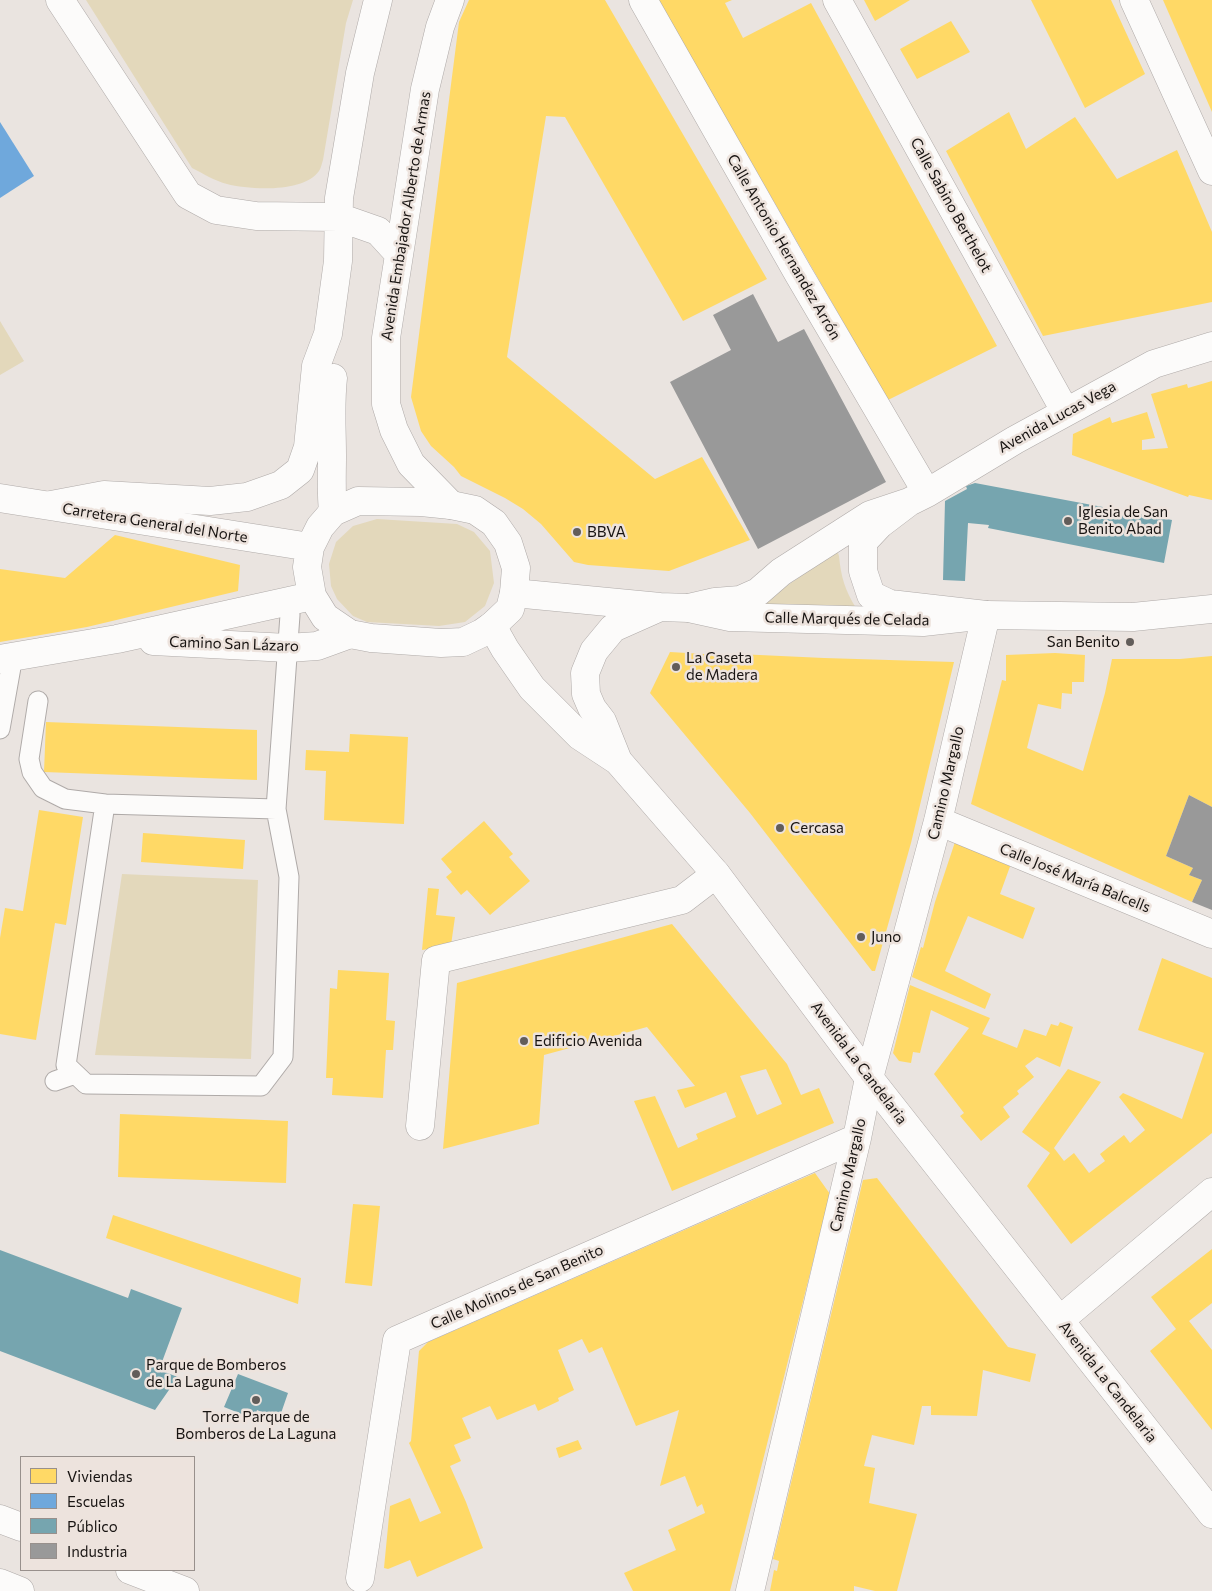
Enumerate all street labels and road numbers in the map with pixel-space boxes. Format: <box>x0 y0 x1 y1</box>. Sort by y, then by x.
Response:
street label: Avenida Embajador Alberto de Armas <box>377 90 435 342</box>
street label: Calle Sabino Berthelot <box>906 134 996 276</box>
street label: Calle Antonio Hernandez Arrón <box>723 151 845 343</box>
street label: Avenida Lucas Vega <box>995 377 1119 457</box>
street label: Carretera General del Norte <box>61 499 249 547</box>
street label: Calle Marqués de Celada <box>764 609 930 629</box>
street label: Camino San Lázaro <box>169 633 299 655</box>
street label: Camino Margallo <box>924 724 968 842</box>
street label: Calle José María Balcells <box>997 839 1153 917</box>
street label: Avenida La Candelaria <box>807 998 911 1128</box>
street label: Camino Margallo <box>826 1116 870 1234</box>
street label: Calle Molinos de San Benito <box>428 1241 606 1333</box>
street label: Avenida La Candelaria <box>1055 1318 1161 1446</box>

